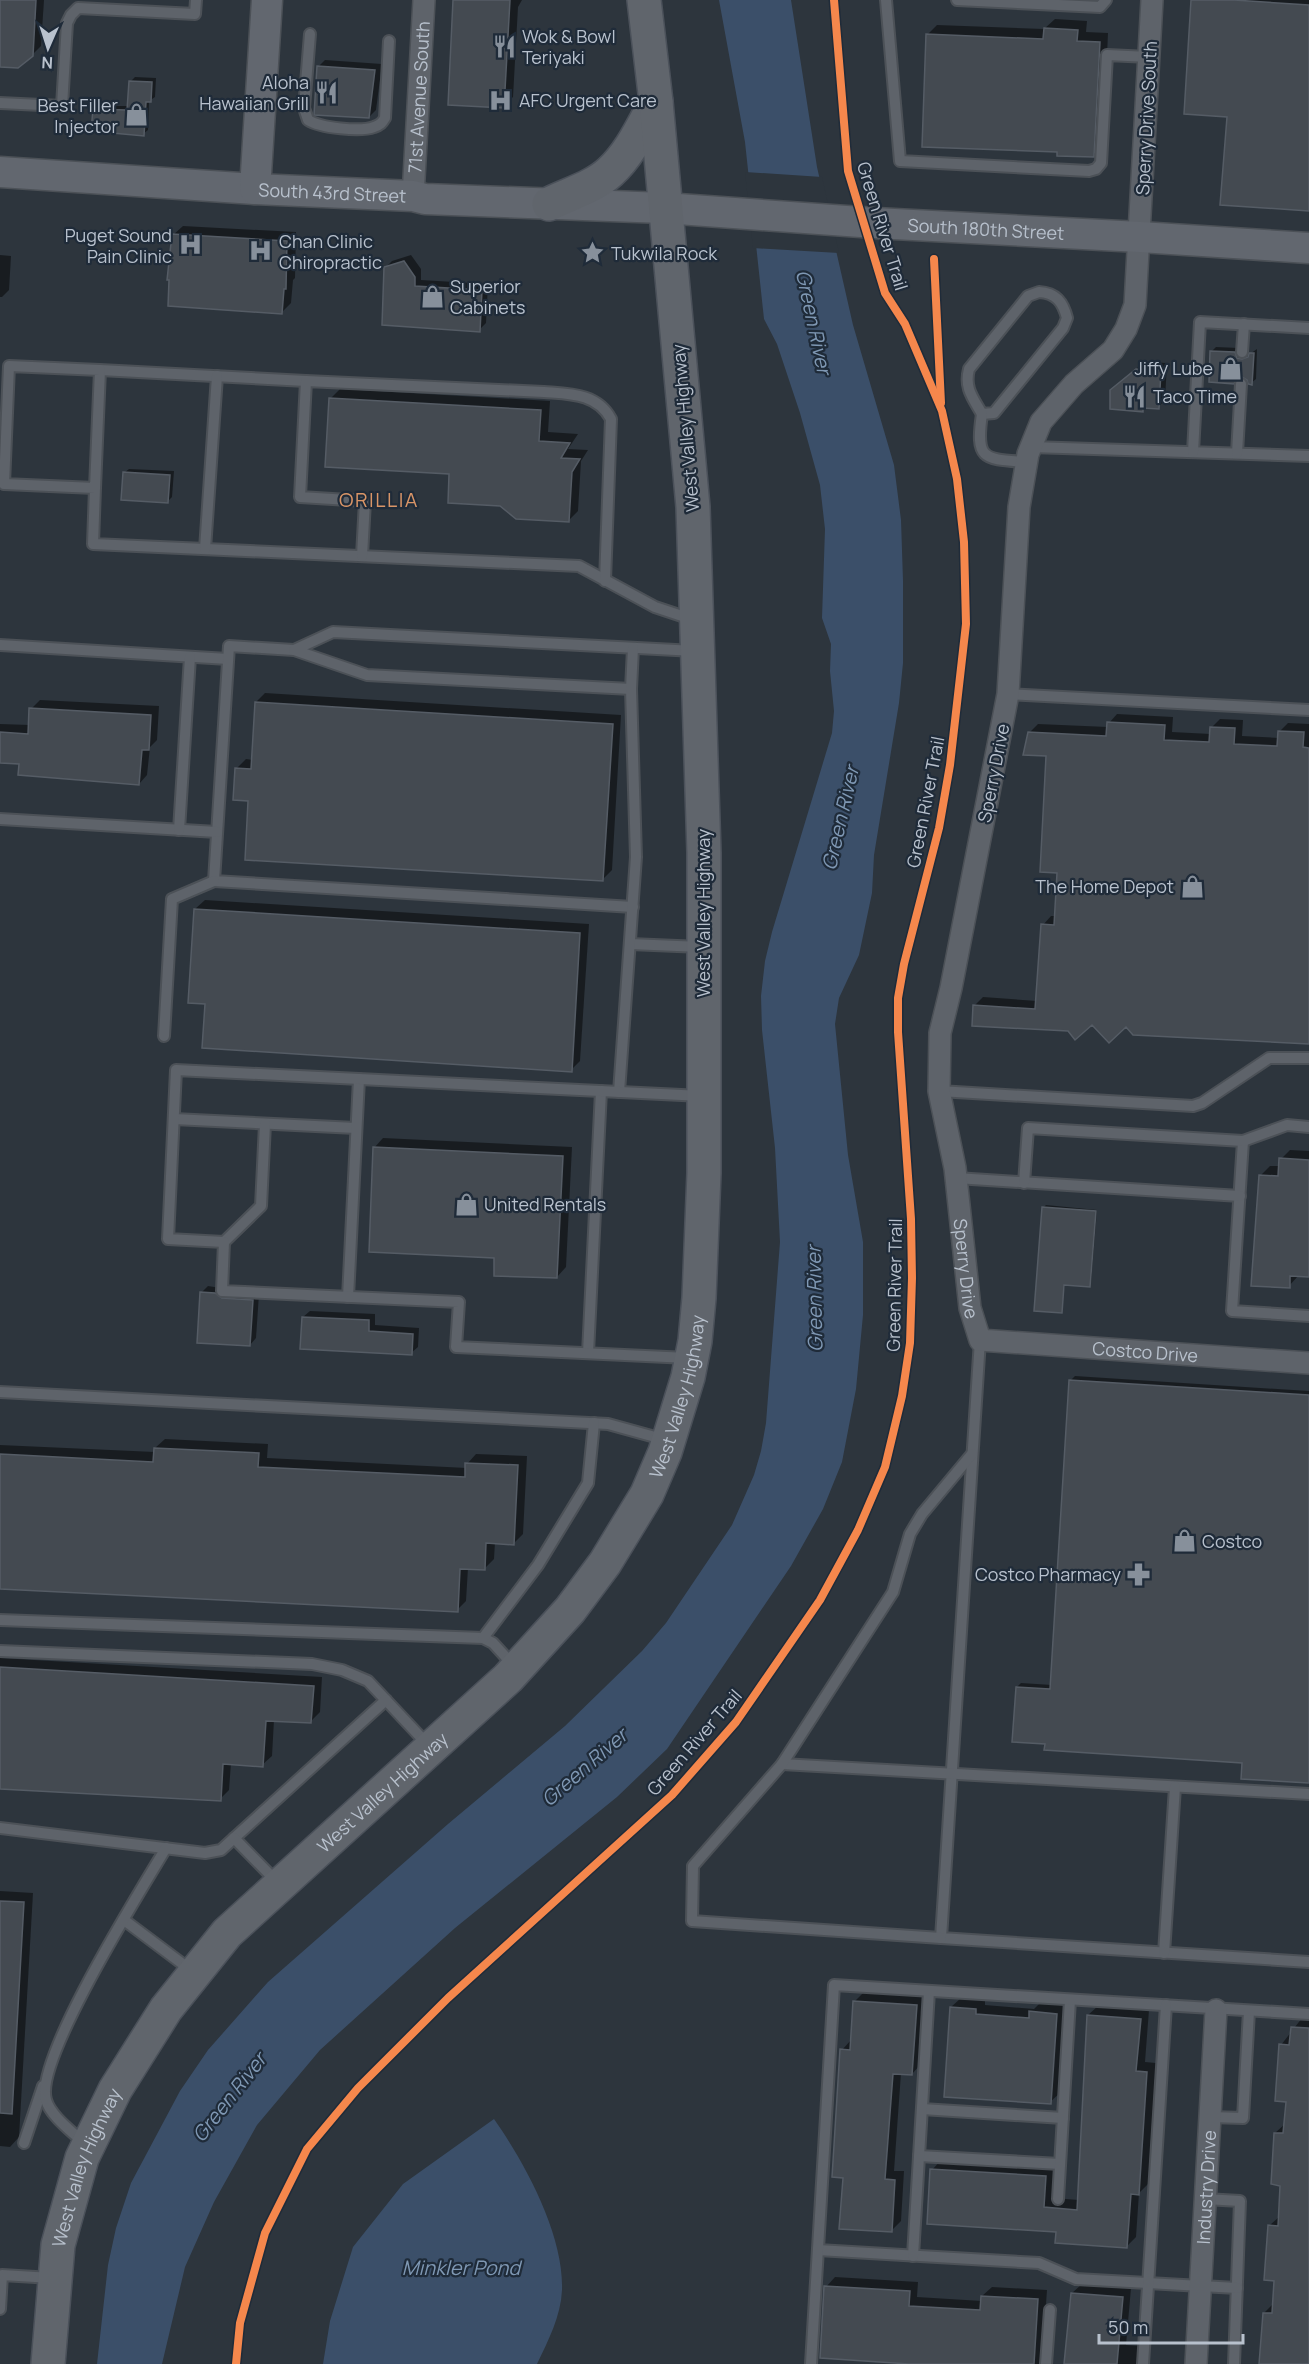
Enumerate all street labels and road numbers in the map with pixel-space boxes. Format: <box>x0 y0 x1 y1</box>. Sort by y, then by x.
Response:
street label: 71st Avenue South <box>402 21 435 174</box>
street label: Sperry Drive South <box>1130 40 1162 196</box>
street label: Green River Trail <box>852 159 914 293</box>
street label: South 43rd Street <box>258 177 407 208</box>
street label: South 180th Street <box>907 213 1065 245</box>
street label: West Valley Highway <box>666 343 704 513</box>
street label: Sperry Drive <box>972 721 1014 825</box>
street label: Green River Trail <box>900 734 950 870</box>
street label: West Valley Highway <box>691 828 715 997</box>
street label: Sperry Drive <box>948 1217 985 1322</box>
street label: Green River Trail <box>881 1218 907 1352</box>
street label: West Valley Highway <box>643 1313 709 1482</box>
street label: Costco Drive <box>1092 1336 1199 1367</box>
street label: Green River Trail <box>641 1684 747 1800</box>
street label: West Valley Highway <box>312 1726 453 1858</box>
street label: West Valley Highway <box>46 2083 126 2250</box>
street label: Industry Drive <box>1191 2129 1221 2245</box>

